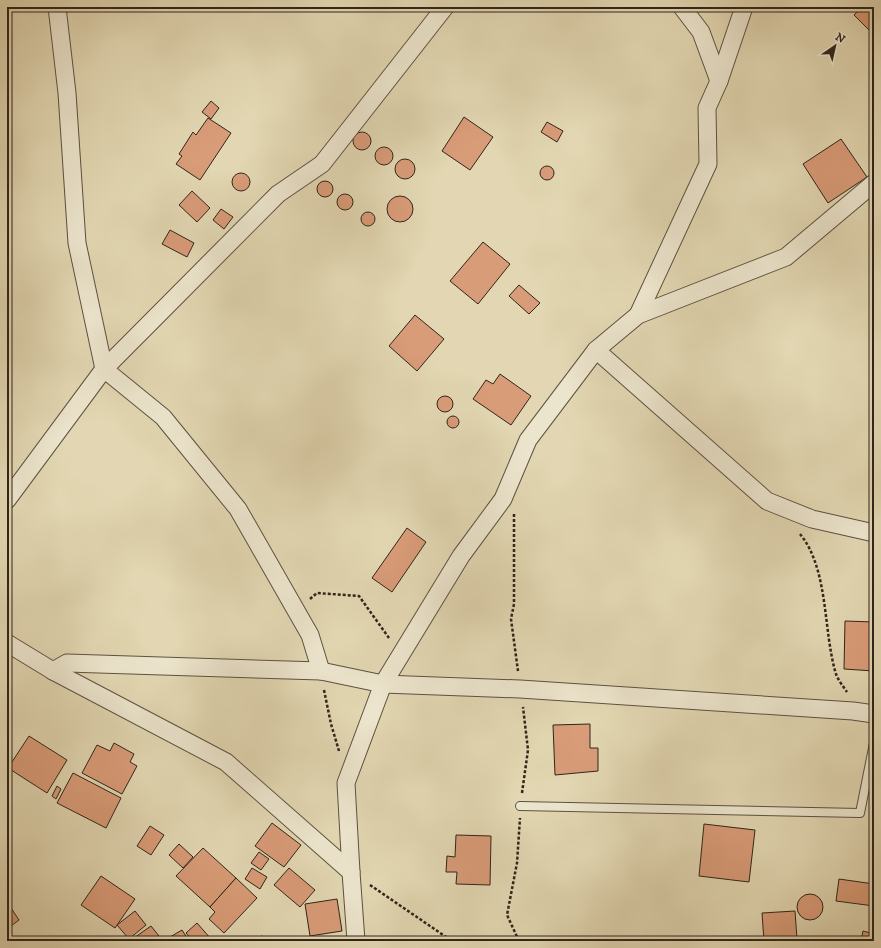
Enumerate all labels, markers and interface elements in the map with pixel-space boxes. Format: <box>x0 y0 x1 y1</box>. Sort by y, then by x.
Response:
north arrow <box>815 26 855 66</box>
text: N <box>832 30 848 47</box>

